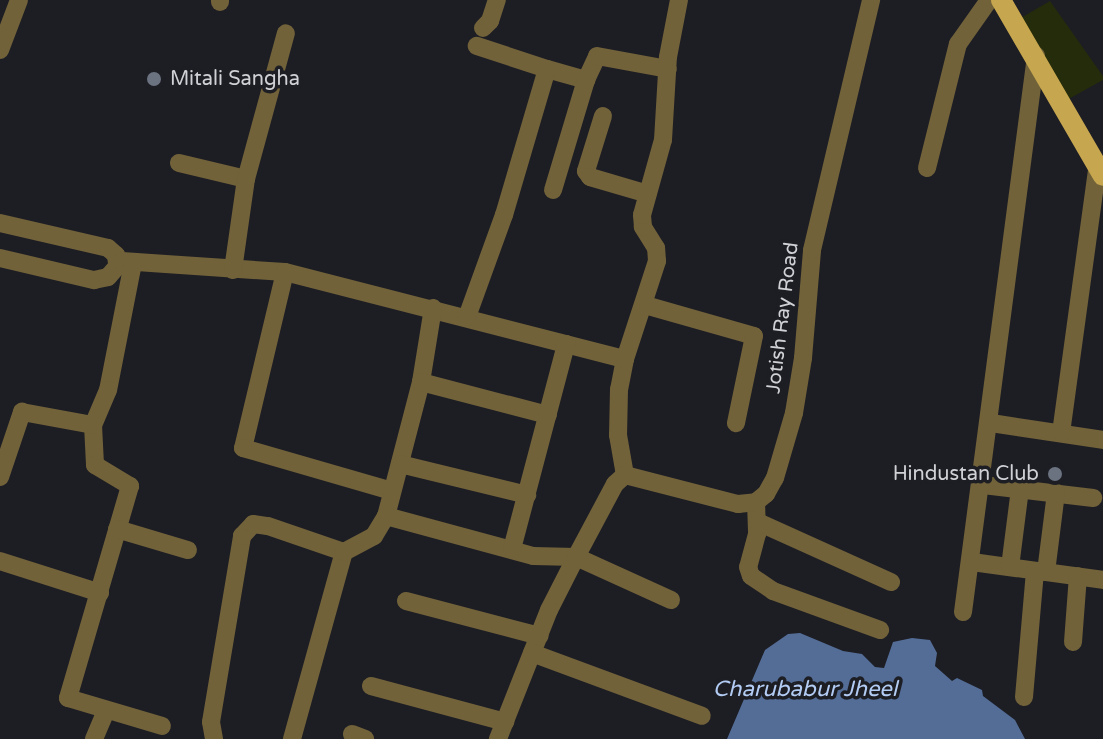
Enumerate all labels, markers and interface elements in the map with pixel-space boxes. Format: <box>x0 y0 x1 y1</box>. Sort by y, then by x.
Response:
place label: Mitali Sangha <box>170 67 300 91</box>
marker: Mitali Sangha <box>145 70 163 88</box>
street label: Jotish Ray Road <box>762 241 804 395</box>
place label: Hindustan Club <box>893 462 1039 486</box>
marker: Hindustan Club <box>1046 465 1064 483</box>
water label: Charubabur Jheel <box>713 677 897 703</box>

